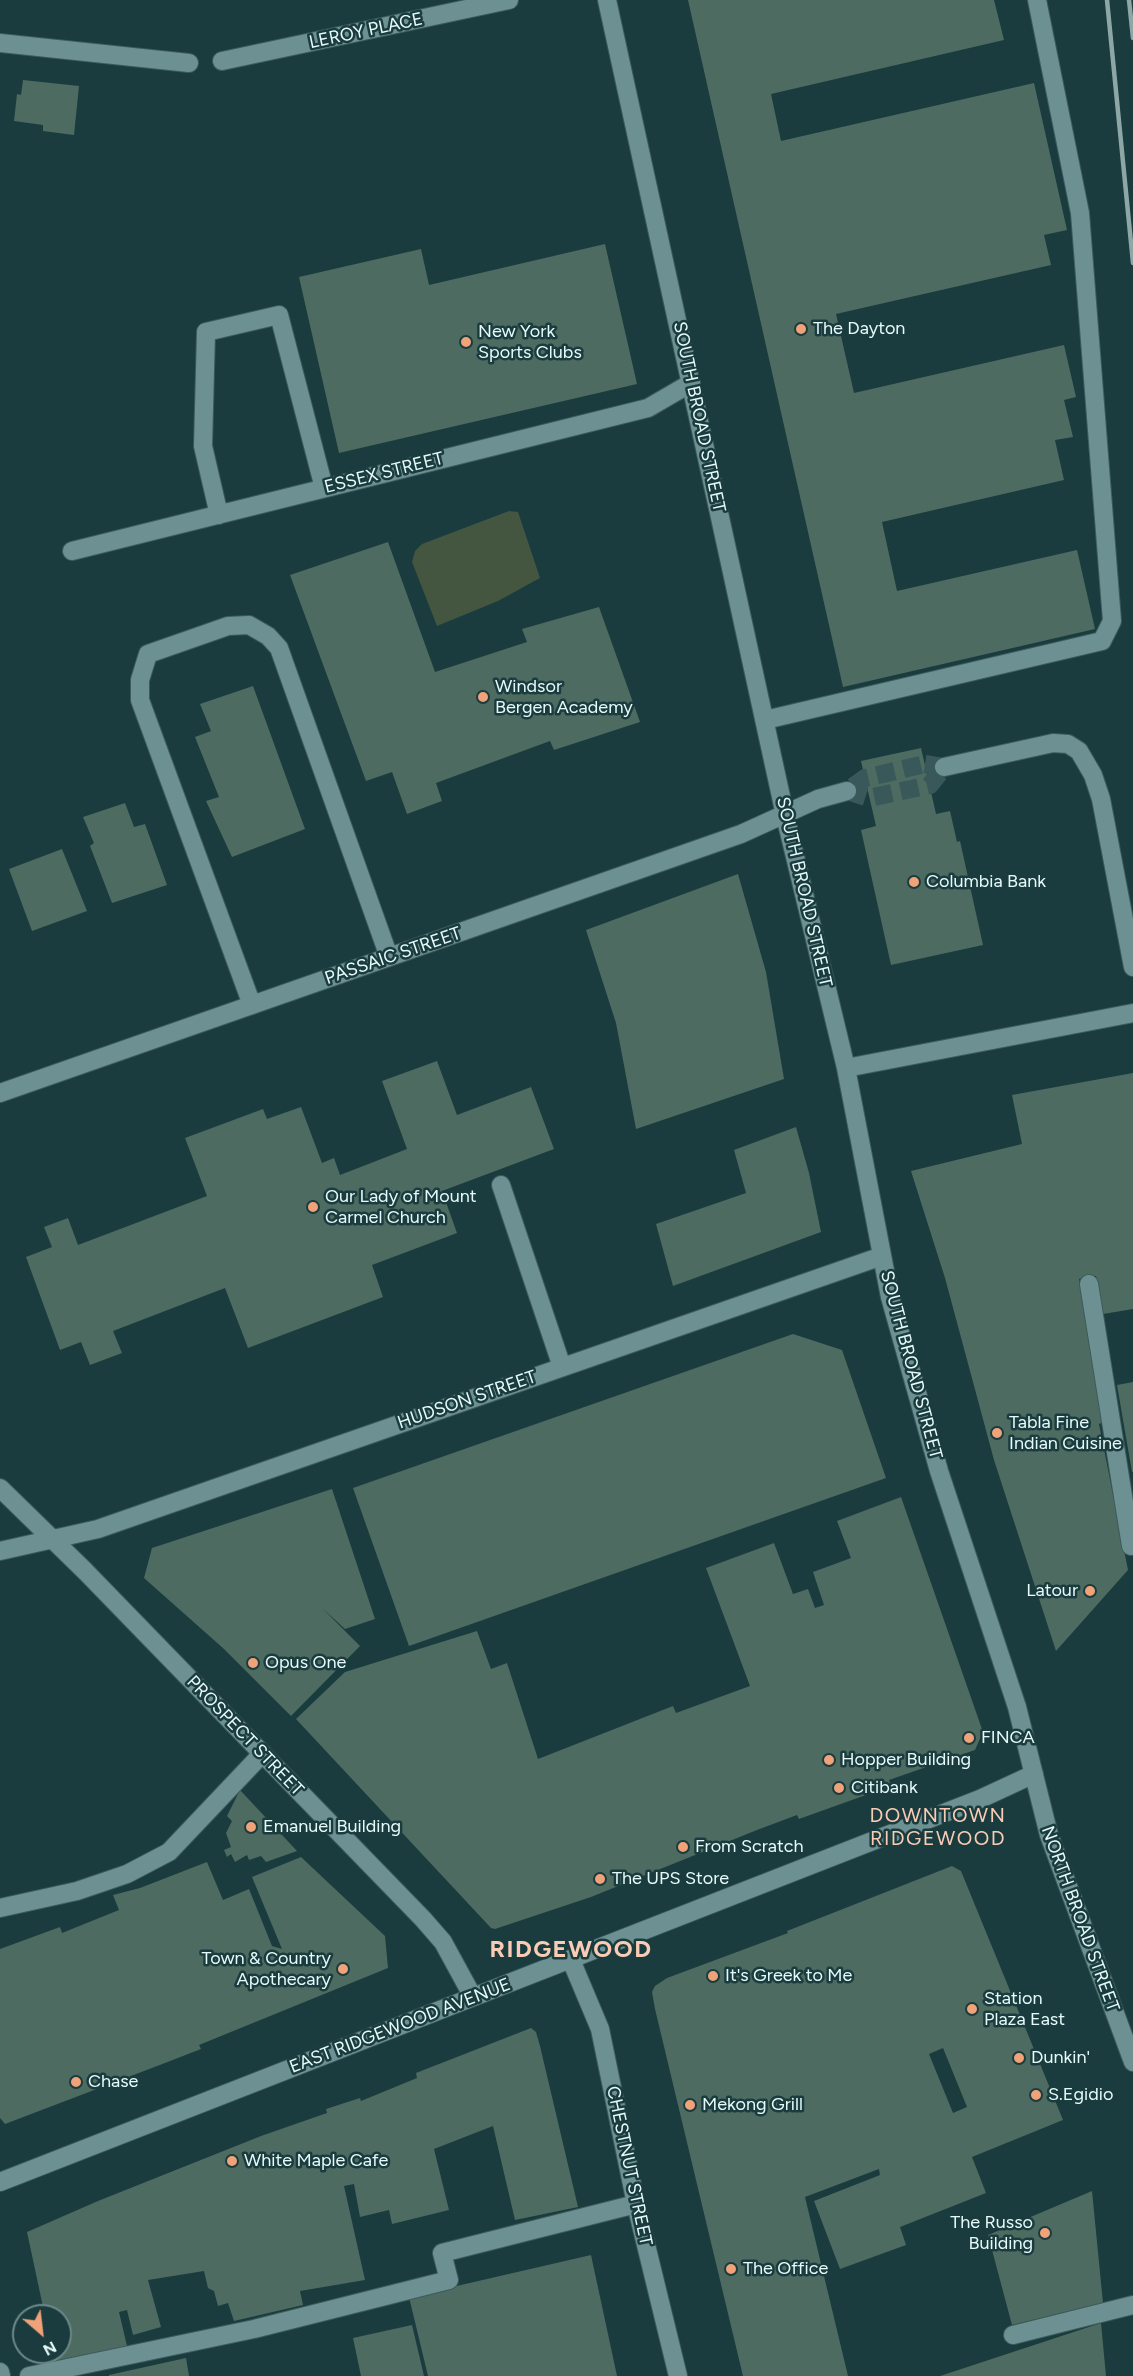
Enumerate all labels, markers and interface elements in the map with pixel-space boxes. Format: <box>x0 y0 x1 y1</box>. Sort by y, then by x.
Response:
street label: LEROY PLACE <box>307 8 425 54</box>
place label: The Dayton <box>813 318 905 340</box>
street label: SOUTH BROAD STREET <box>668 320 730 514</box>
place label: New York Sports Clubs <box>478 321 582 364</box>
marker: The Dayton <box>794 322 808 336</box>
marker: New York Sports Clubs <box>459 335 473 349</box>
street label: ESSEX STREET <box>322 448 446 498</box>
place label: Windsor Bergen Academy <box>495 676 633 718</box>
marker: Windsor Bergen Academy <box>476 690 490 704</box>
street label: SOUTH BROAD STREET <box>772 795 836 989</box>
place label: Columbia Bank <box>926 871 1046 893</box>
marker: Columbia Bank <box>907 875 921 889</box>
street label: PASSAIC STREET <box>322 923 464 989</box>
place label: Our Lady of Mount Carmel Church <box>325 1186 477 1228</box>
marker: Our Lady of Mount Carmel Church <box>306 1200 320 1214</box>
street label: SOUTH BROAD STREET <box>875 1268 947 1462</box>
street label: HUDSON STREET <box>395 1366 539 1434</box>
place label: Tabla Fine Indian Cuisine <box>1009 1412 1122 1454</box>
marker: Tabla Fine Indian Cuisine <box>990 1426 1004 1440</box>
place label: Latour <box>1026 1580 1078 1602</box>
marker: Latour <box>1083 1584 1097 1598</box>
place label: Opus One <box>265 1652 346 1674</box>
marker: Opus One <box>246 1656 260 1670</box>
street label: PROSPECT STREET <box>182 1671 308 1801</box>
place label: FINCA <box>981 1727 1035 1749</box>
marker: FINCA <box>962 1731 976 1745</box>
place label: Hopper Building <box>841 1749 971 1771</box>
marker: Hopper Building <box>822 1753 836 1767</box>
place label: Citibank <box>851 1777 918 1799</box>
marker: Citibank <box>832 1781 846 1795</box>
district label: DOWNTOWN RIDGEWOOD <box>870 1804 1006 1851</box>
place label: Emanuel Building <box>263 1816 401 1838</box>
marker: Emanuel Building <box>244 1820 258 1834</box>
street label: NORTH BROAD STREET <box>1036 1823 1124 2015</box>
place label: From Scratch <box>695 1836 803 1858</box>
marker: From Scratch <box>676 1840 690 1854</box>
place label: The UPS Store <box>612 1868 729 1890</box>
marker: The UPS Store <box>593 1872 607 1886</box>
district label: RIDGEWOOD <box>490 1936 652 1964</box>
place label: Town & Country Apothecary <box>201 1948 331 1990</box>
marker: Town & Country Apothecary <box>336 1962 350 1976</box>
place label: It's Greek to Me <box>725 1965 852 1987</box>
marker: It's Greek to Me <box>706 1969 720 1983</box>
street label: EAST RIDGEWOOD AVENUE <box>286 1974 514 2078</box>
place label: Station Plaza East <box>984 1988 1065 2030</box>
marker: Station Plaza East <box>965 2002 979 2016</box>
place label: Dunkin' <box>1031 2047 1090 2069</box>
marker: Dunkin' <box>1012 2051 1026 2065</box>
place label: Chase <box>88 2071 138 2093</box>
marker: Chase <box>69 2075 83 2089</box>
street label: CHESTNUT STREET <box>602 2084 656 2248</box>
place label: S.Egidio <box>1048 2084 1113 2106</box>
marker: S.Egidio <box>1029 2088 1043 2102</box>
place label: Mekong Grill <box>702 2094 803 2116</box>
marker: Mekong Grill <box>683 2098 697 2112</box>
place label: White Maple Cafe <box>244 2150 388 2172</box>
marker: White Maple Cafe <box>225 2154 239 2168</box>
place label: The Russo Building <box>950 2212 1033 2254</box>
marker: The Russo Building <box>1038 2226 1052 2240</box>
place label: The Office <box>743 2258 828 2280</box>
marker: The Office <box>724 2262 738 2276</box>
north arrow <box>12 2304 72 2364</box>
text: N <box>40 2337 60 2360</box>

